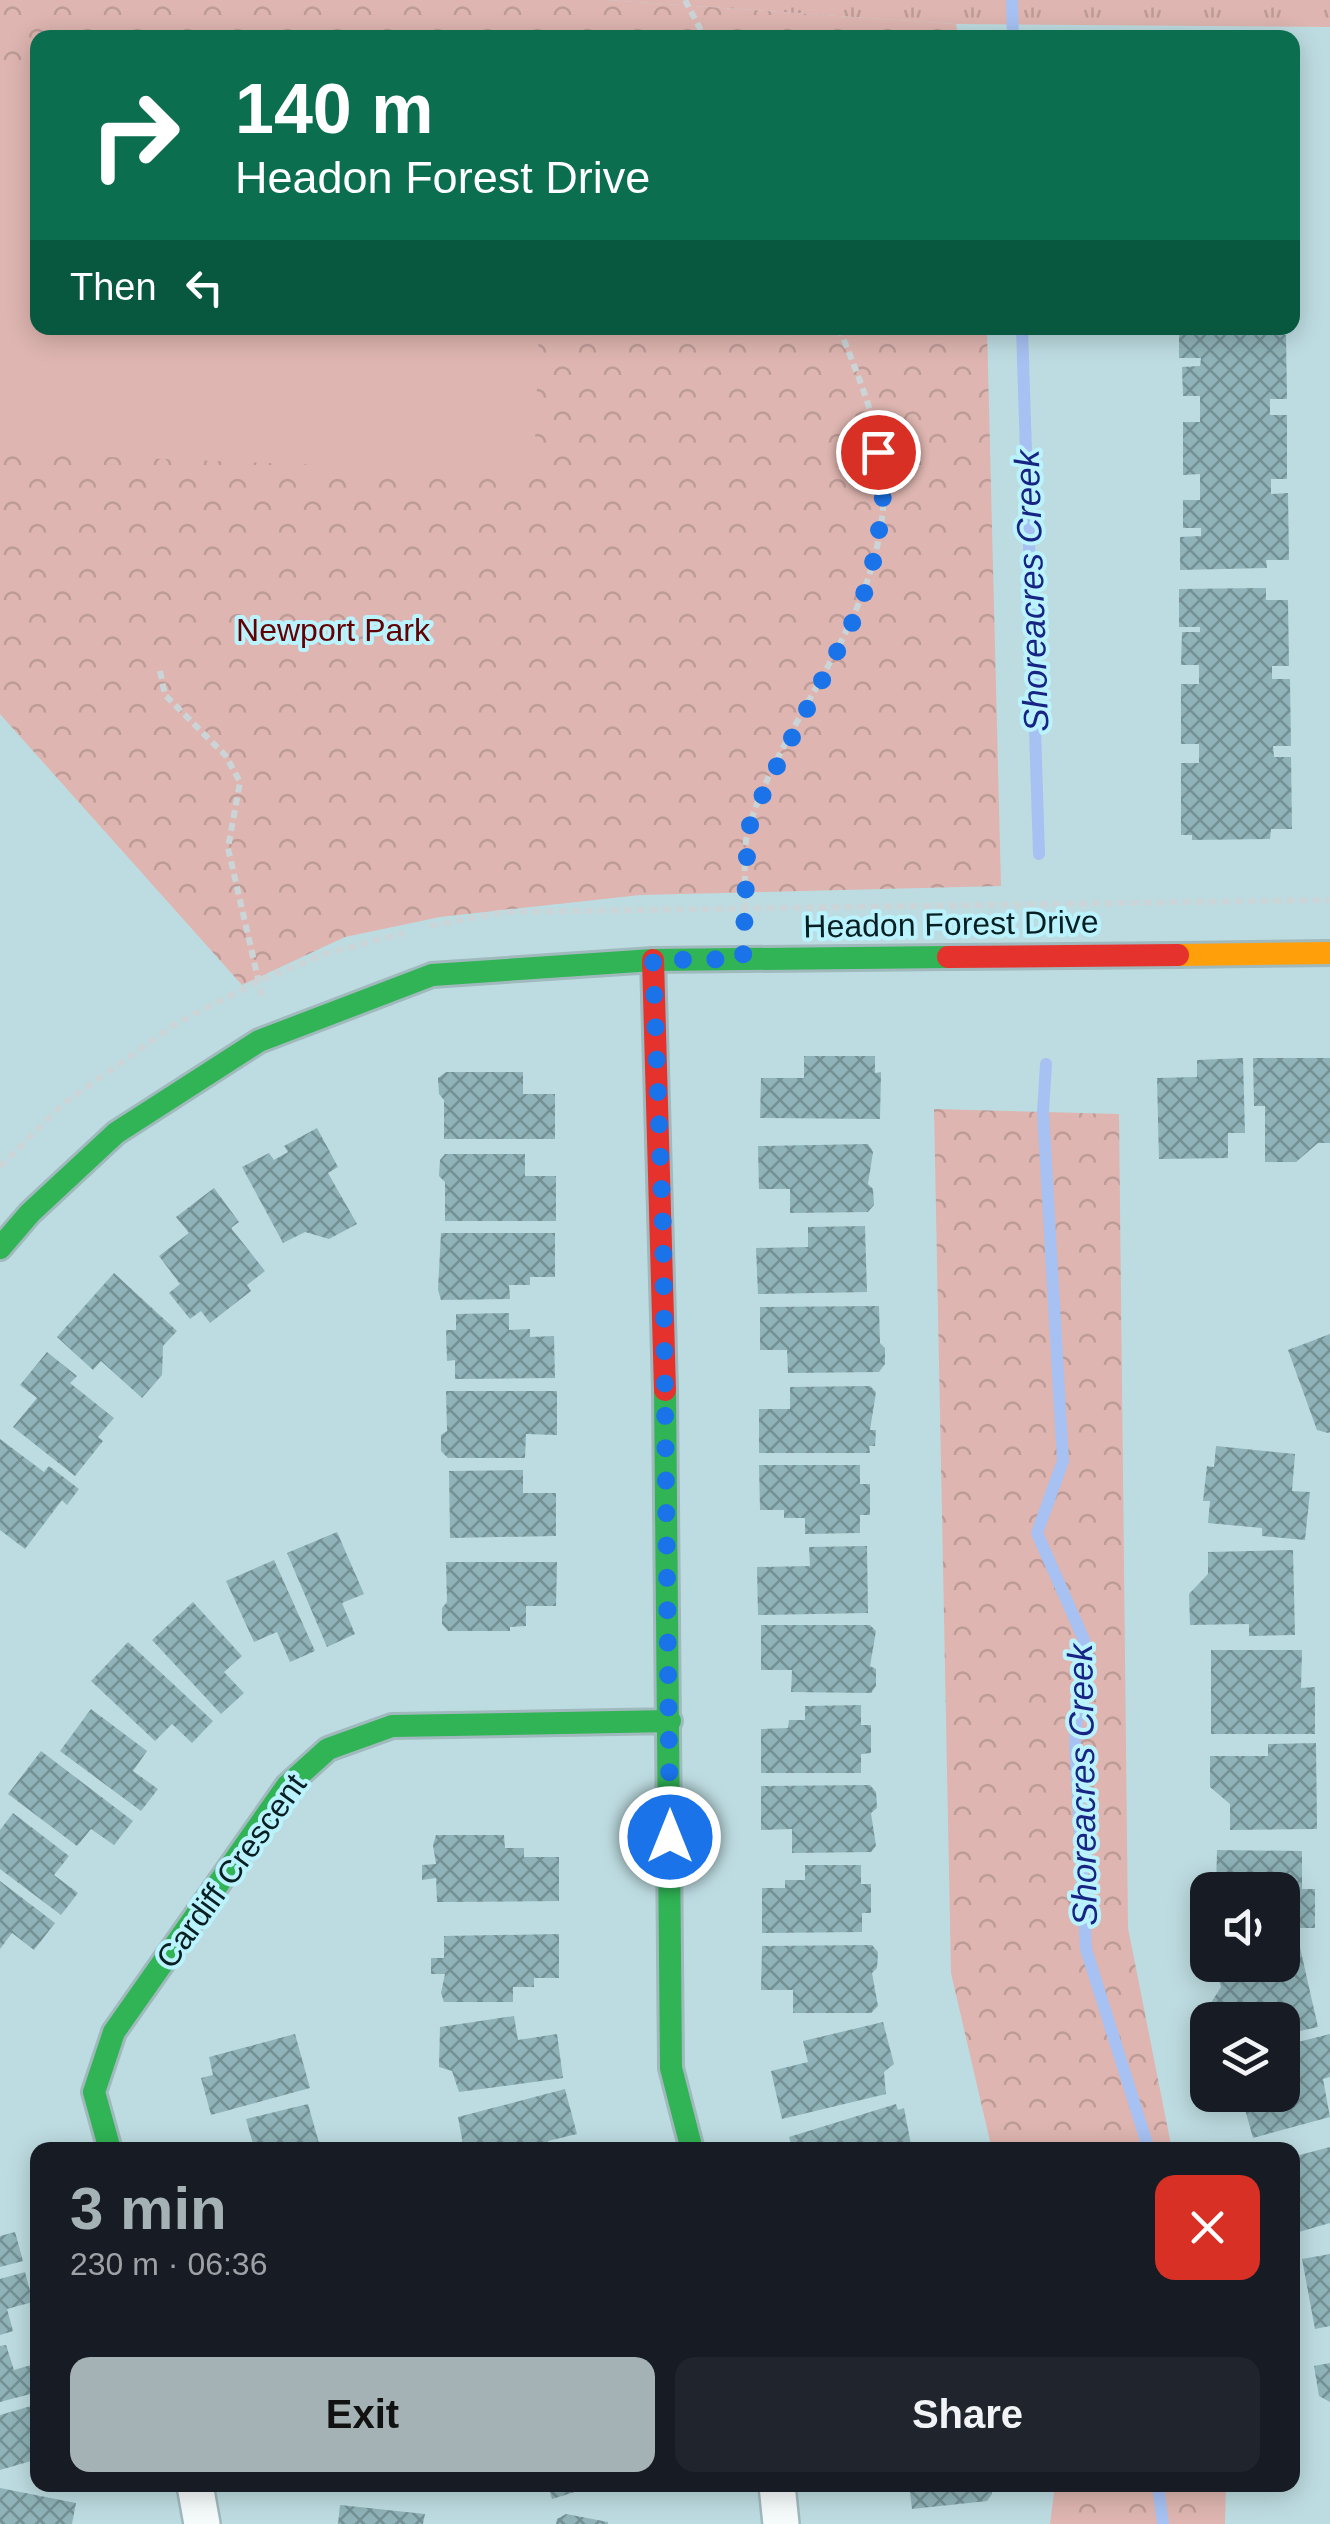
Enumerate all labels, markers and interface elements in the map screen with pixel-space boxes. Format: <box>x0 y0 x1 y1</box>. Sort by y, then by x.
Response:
icon: right <box>70 70 200 200</box>
text: 140 m <box>235 70 433 148</box>
text: Headon Forest Drive <box>235 152 650 203</box>
icon: left <box>177 260 232 315</box>
text: Then <box>70 266 157 308</box>
pin <box>836 410 921 495</box>
icon: arrive <box>851 425 906 480</box>
water label: Shoreacres Creek <box>1007 448 1055 733</box>
park label: Newport Park <box>236 612 431 648</box>
street label: Headon Forest Drive <box>803 903 1099 945</box>
water label: Shoreacres Creek <box>1060 1642 1104 1926</box>
street label: Cardiff Crescent <box>149 1767 313 1975</box>
position arrow <box>618 1785 722 1889</box>
map controls <box>1190 1872 1300 2112</box>
button: sound <box>1190 1872 1300 1982</box>
button: layers <box>1190 2002 1300 2112</box>
text: 3 min <box>70 2175 227 2242</box>
button: close <box>1155 2175 1260 2280</box>
text: 230 m · 06:36 <box>70 2246 267 2282</box>
button: Exit <box>70 2357 655 2472</box>
button: Share <box>675 2357 1260 2472</box>

